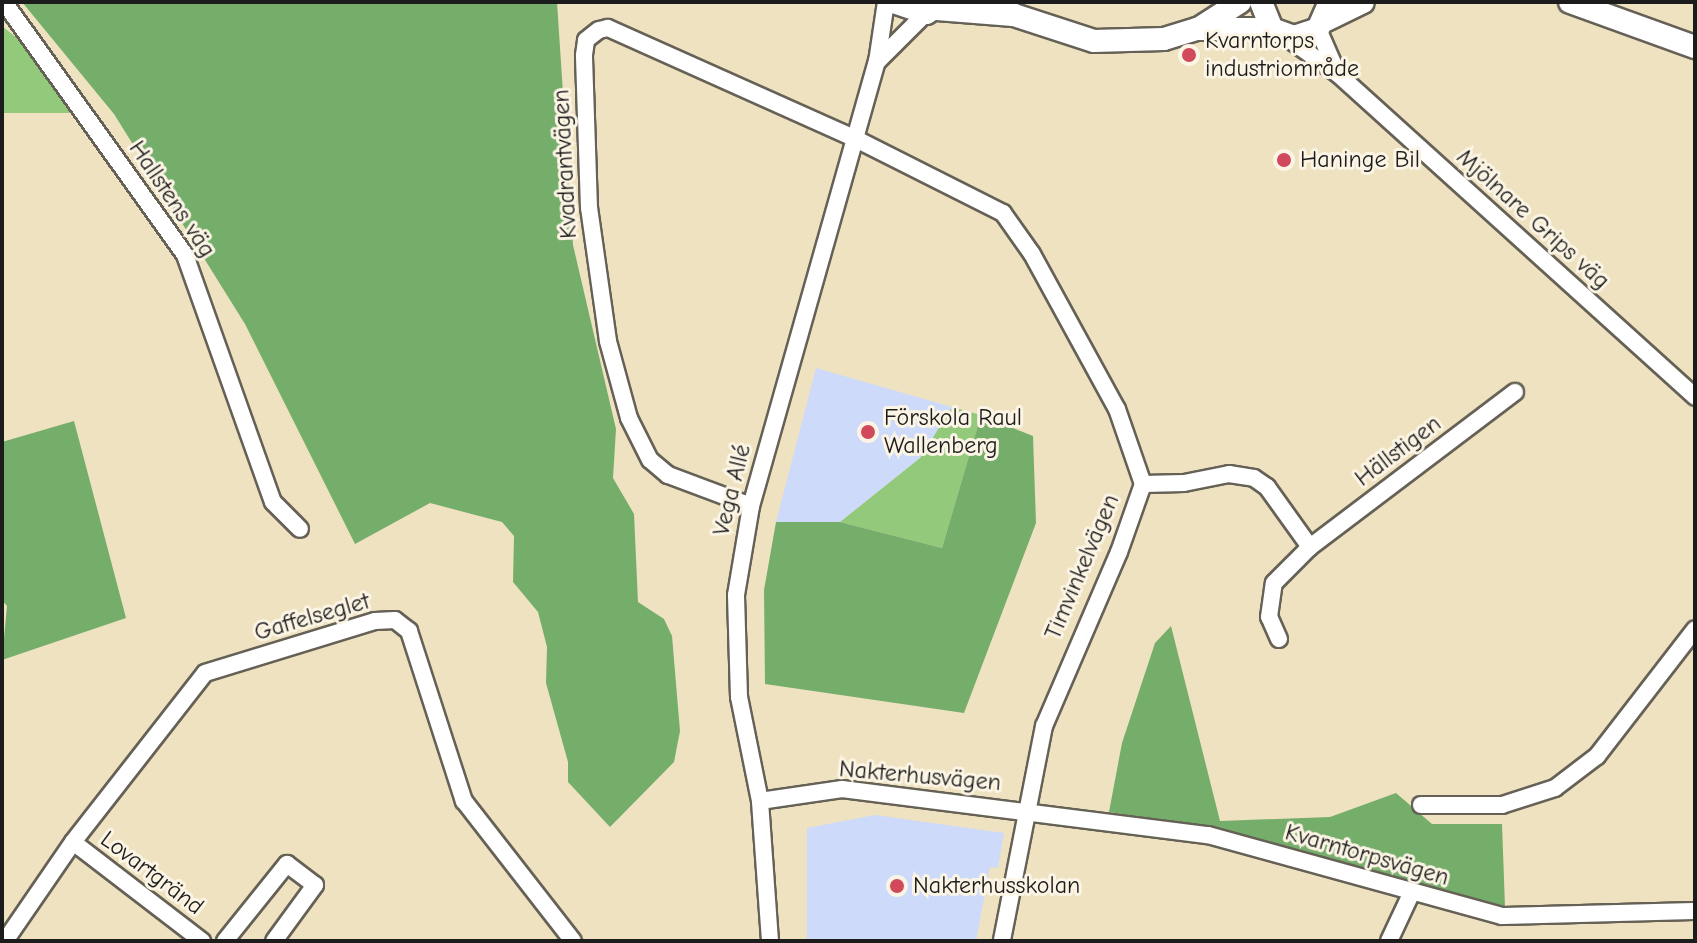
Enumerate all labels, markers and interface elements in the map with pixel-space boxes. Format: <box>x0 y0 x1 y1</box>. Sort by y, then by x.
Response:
place label: Kvarntorps industriområde <box>1205 27 1359 83</box>
marker: Kvarntorps industriområde <box>1180 46 1198 64</box>
street label: Kvadrantvägen <box>547 89 583 239</box>
street label: Hallstens väg <box>122 135 222 263</box>
street label: Mjölnare Grips väg <box>1451 143 1615 295</box>
place label: Haninge Bil <box>1300 146 1420 174</box>
marker: Haninge Bil <box>1275 151 1293 169</box>
place label: Förskola Raul Wallenberg <box>884 404 1022 460</box>
street label: Hällstigen <box>1349 409 1447 493</box>
marker: Förskola Raul Wallenberg <box>859 423 877 441</box>
street label: Vega Allé <box>707 441 757 539</box>
street label: Timvinkelvägen <box>1038 490 1126 644</box>
street label: Gaffelseglet <box>251 587 373 647</box>
street label: Nakterhusvägen <box>838 755 1002 797</box>
street label: Kvarntorpsvägen <box>1282 818 1452 892</box>
street label: Lovartgränd <box>95 825 209 921</box>
place label: Nakterhusskolan <box>913 872 1080 900</box>
marker: Nakterhusskolan <box>888 877 906 895</box>

